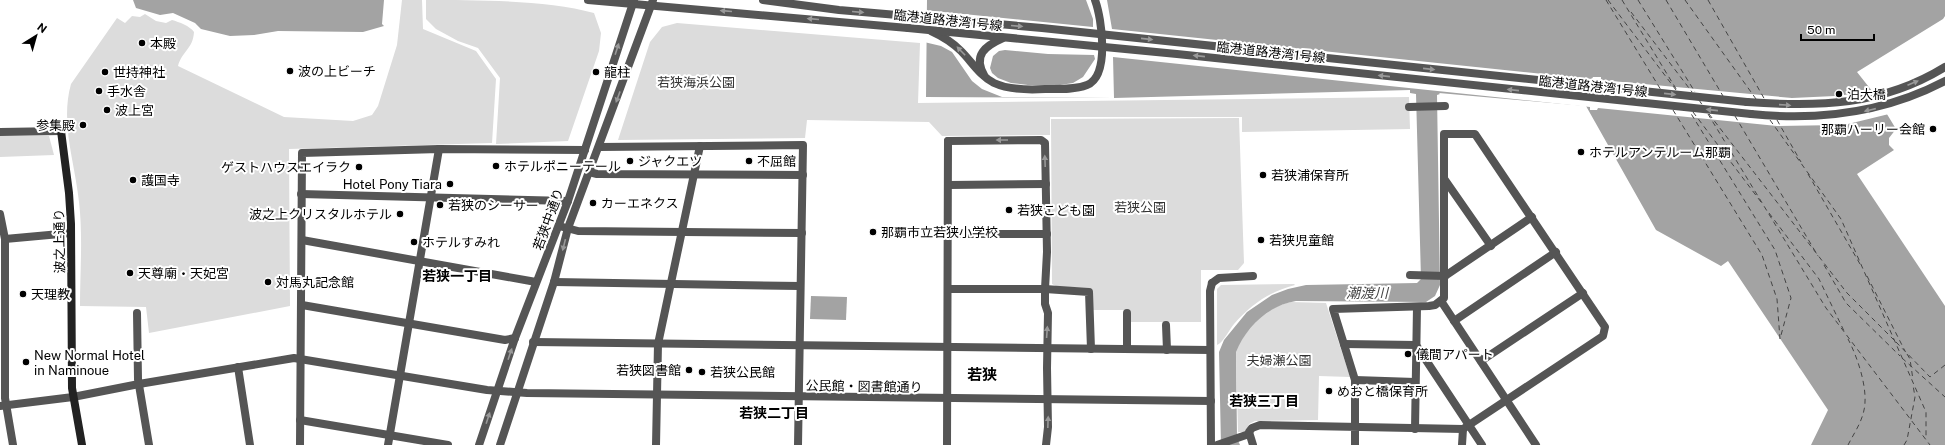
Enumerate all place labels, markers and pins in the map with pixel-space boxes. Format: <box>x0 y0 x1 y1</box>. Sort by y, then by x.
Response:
place label: 本殿 <box>150 36 176 51</box>
marker: 本殿 <box>137 38 147 48</box>
place label: 波の上ビーチ <box>298 64 376 79</box>
place label: 世持神社 <box>113 65 165 80</box>
place label: 龍柱 <box>604 65 630 80</box>
marker: 波の上ビーチ <box>285 66 295 76</box>
marker: 世持神社 <box>100 67 110 77</box>
marker: 龍柱 <box>591 67 601 77</box>
place label: 手水舎 <box>107 84 146 99</box>
marker: 手水舎 <box>94 86 104 96</box>
place label: 泊大橋 <box>1847 87 1886 102</box>
marker: 泊大橋 <box>1834 89 1844 99</box>
place label: 波上宮 <box>115 103 154 118</box>
marker: 波上宮 <box>102 105 112 115</box>
place label: 参集殿 <box>36 118 75 133</box>
marker: 参集殿 <box>78 120 88 130</box>
place label: 那覇ハーリー会館 <box>1821 122 1925 137</box>
marker: 那覇ハーリー会館 <box>1928 124 1938 134</box>
place label: ホテルアンテルーム那覇 <box>1589 145 1731 160</box>
marker: ホテルアンテルーム那覇 <box>1576 147 1586 157</box>
place label: ジャクエツ <box>638 154 702 169</box>
place label: 不屈館 <box>757 154 796 169</box>
marker: ジャクエツ <box>625 156 635 166</box>
marker: 不屈館 <box>744 156 754 166</box>
place label: ホテルポニーテール <box>504 159 621 174</box>
place label: ゲストハウスエイラク <box>221 160 351 175</box>
marker: ホテルポニーテール <box>491 161 501 171</box>
marker: ゲストハウスエイラク <box>354 162 364 172</box>
place label: 若狭浦保育所 <box>1271 168 1349 183</box>
marker: 若狭浦保育所 <box>1258 170 1268 180</box>
place label: 護国寺 <box>141 173 180 188</box>
marker: 護国寺 <box>128 175 138 185</box>
place label: Hotel Pony Tiara <box>343 177 442 192</box>
marker: Hotel Pony Tiara <box>445 179 455 189</box>
place label: カーエネクス <box>601 196 679 211</box>
place label: 若狭のシーサー <box>448 198 539 213</box>
marker: カーエネクス <box>588 198 598 208</box>
marker: 若狭のシーサー <box>435 200 445 210</box>
place label: 若狭こども園 <box>1017 203 1095 218</box>
marker: 若狭こども園 <box>1004 205 1014 215</box>
place label: 波之上クリスタルホテル <box>249 207 392 222</box>
marker: 波之上クリスタルホテル <box>395 209 405 219</box>
place label: 那覇市立若狭小学校 <box>881 225 998 240</box>
marker: 那覇市立若狭小学校 <box>868 227 878 237</box>
place label: 若狭児童館 <box>1269 233 1334 248</box>
place label: ホテルすみれ <box>422 235 500 250</box>
marker: 若狭児童館 <box>1256 235 1266 245</box>
marker: ホテルすみれ <box>409 237 419 247</box>
place label: 天尊廟・天妃宮 <box>138 266 229 281</box>
marker: 天尊廟・天妃宮 <box>125 268 135 278</box>
place label: 対馬丸記念館 <box>276 275 354 290</box>
marker: 対馬丸記念館 <box>263 277 273 287</box>
place label: 天理教 <box>31 287 70 302</box>
marker: 天理教 <box>18 289 28 299</box>
place label: 儀間アパート <box>1416 347 1494 362</box>
place label: New Normal Hotel in Naminoue <box>34 348 145 378</box>
marker: 儀間アパート <box>1403 349 1413 359</box>
marker: New Normal Hotel in Naminoue <box>21 357 31 367</box>
place label: 若狭図書館 <box>616 363 681 378</box>
marker: 若狭図書館 <box>684 365 694 375</box>
place label: 若狭公民館 <box>710 365 775 380</box>
marker: 若狭公民館 <box>697 367 707 377</box>
place label: めおと橋保育所 <box>1337 384 1428 399</box>
marker: めおと橋保育所 <box>1324 386 1334 396</box>

